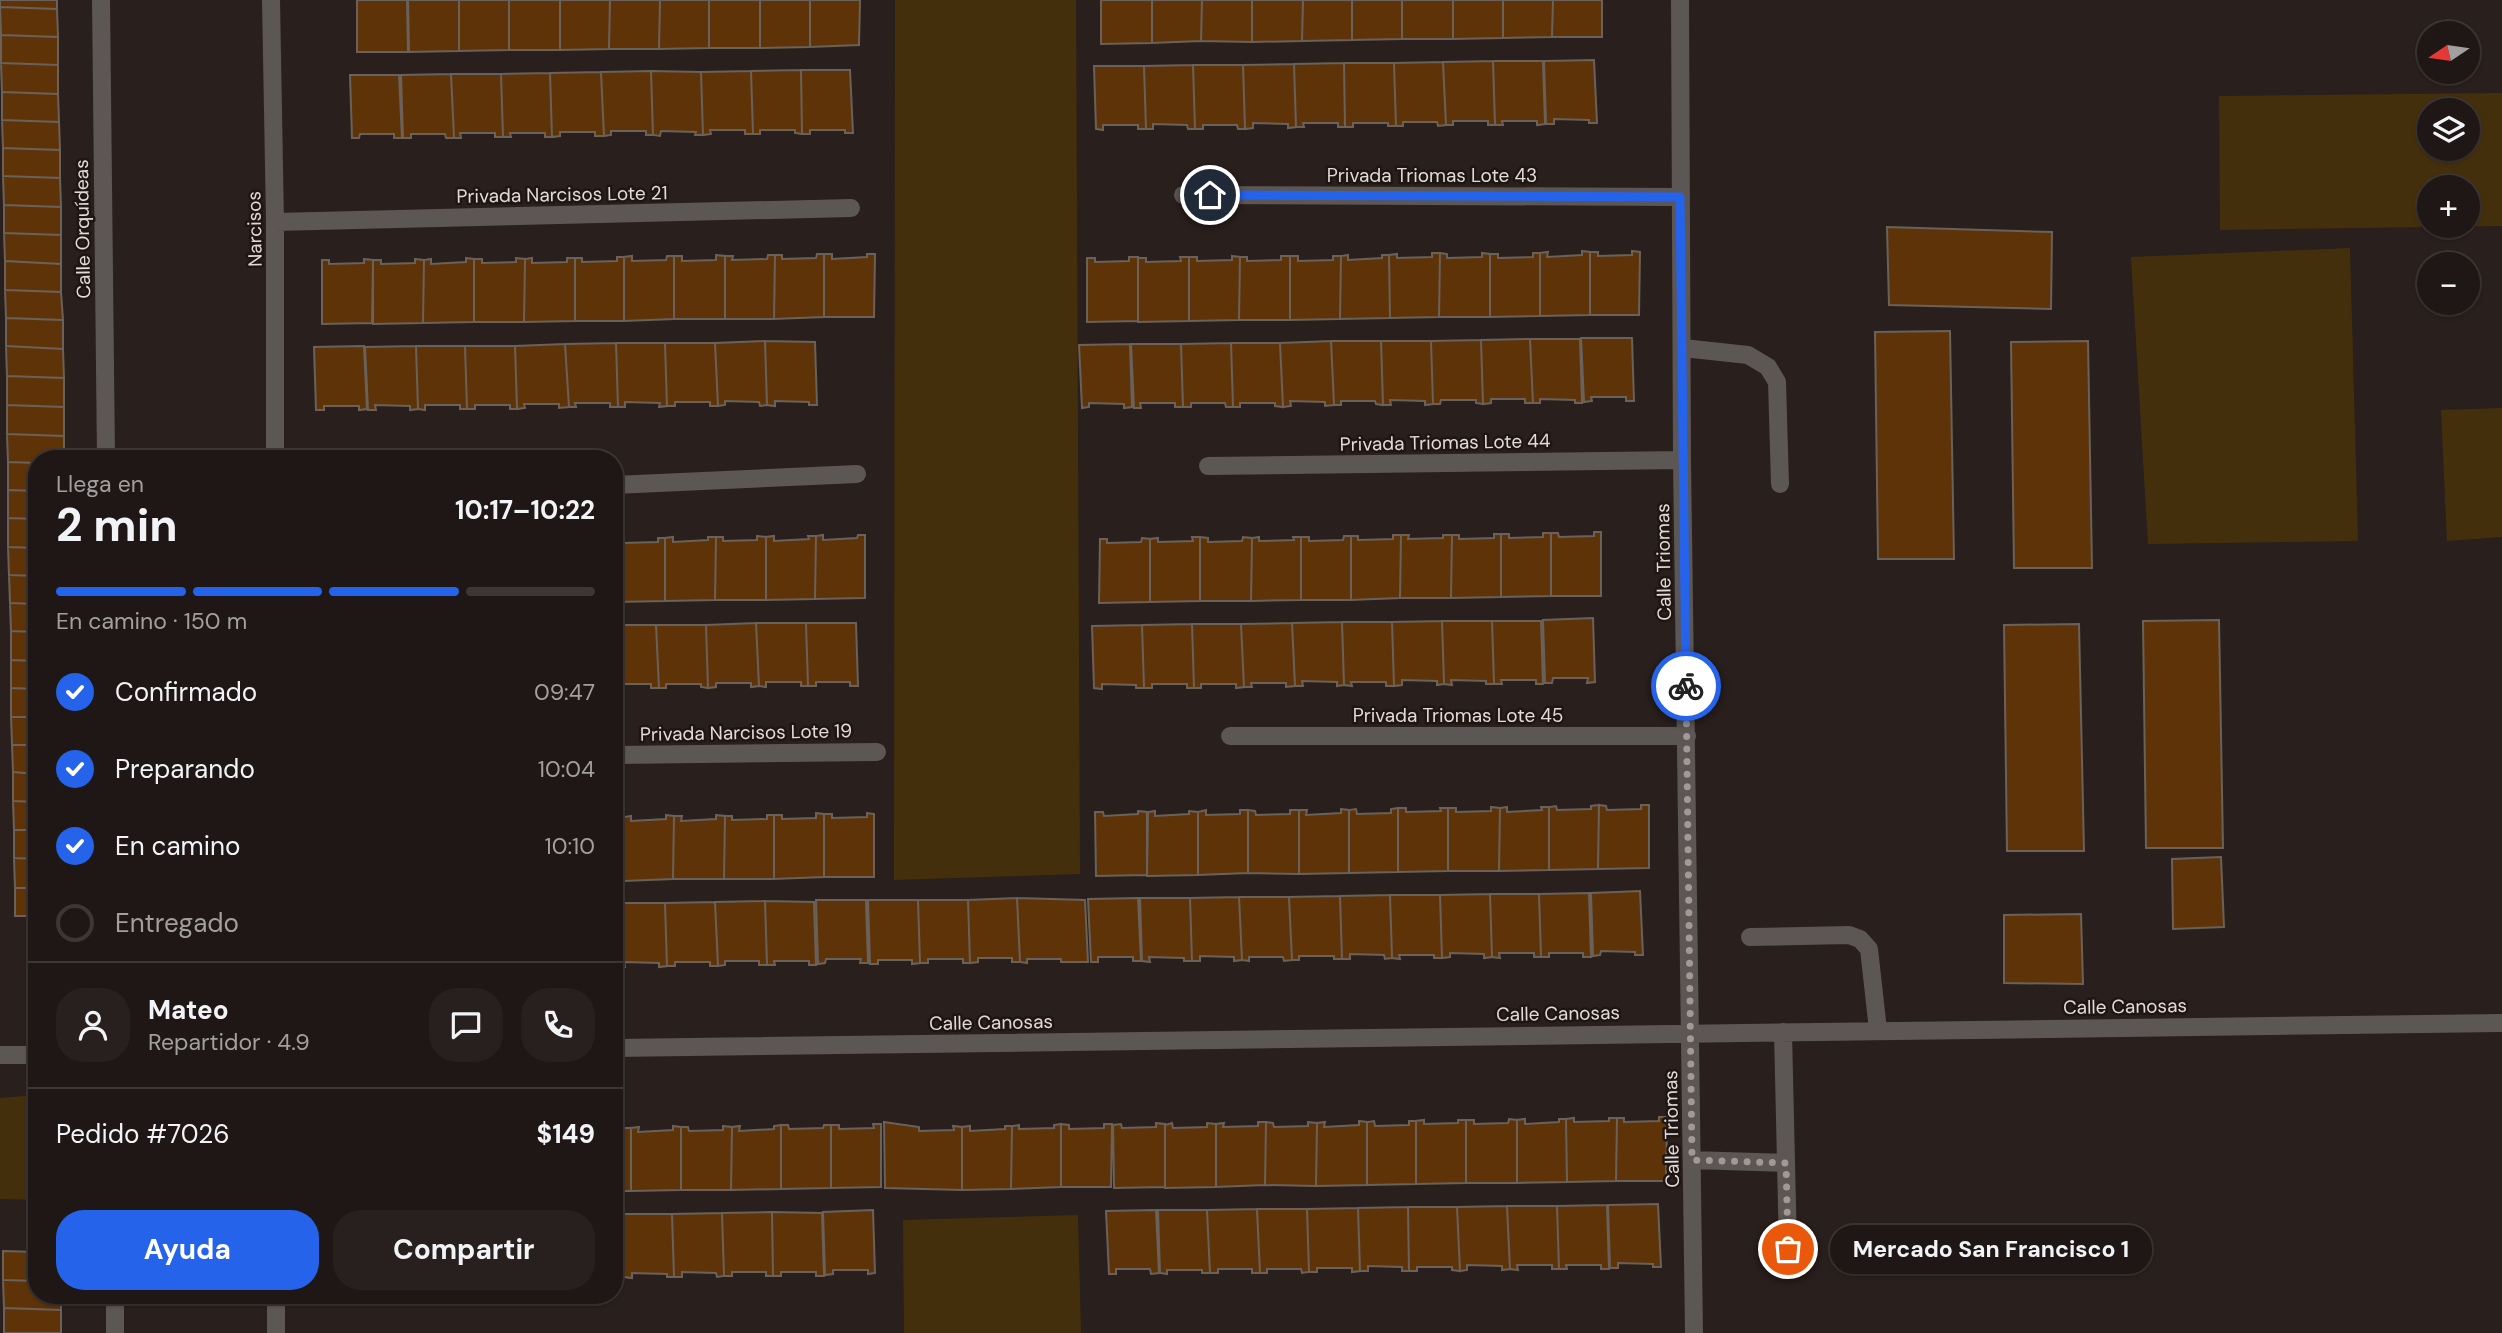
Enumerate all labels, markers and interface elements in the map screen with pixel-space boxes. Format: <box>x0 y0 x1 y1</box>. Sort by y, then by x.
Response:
north arrow <box>2417 21 2480 84</box>
map controls <box>2417 21 2480 315</box>
button: layers <box>2417 98 2480 161</box>
street label: Calle Orquídeas <box>69 159 96 299</box>
street label: Privada Triomas Lote 43 <box>1327 163 1537 188</box>
pin <box>1180 165 1240 225</box>
button: + <box>2417 175 2480 238</box>
icon: home <box>1191 176 1229 214</box>
street label: Privada Narcisos Lote 21 <box>456 180 668 209</box>
street label: Narcisos <box>241 191 268 267</box>
button: − <box>2417 252 2480 315</box>
street label: Privada Triomas Lote 44 <box>1339 428 1551 457</box>
text: Llega en <box>56 469 144 499</box>
text: 10:17–10:22 <box>455 493 595 527</box>
text: 2 min <box>56 495 178 555</box>
street label: Calle Triomas <box>1650 503 1677 621</box>
text: En camino · 150 m <box>56 606 247 636</box>
courier <box>1651 651 1721 721</box>
icon: bike <box>1667 667 1705 705</box>
icon: check <box>56 673 94 711</box>
text: Confirmado <box>115 675 257 709</box>
text: 09:47 <box>534 677 595 707</box>
street label: Privada Triomas Lote 45 <box>1353 703 1563 728</box>
street label: Privada Narcisos Lote 19 <box>640 718 852 747</box>
icon: check <box>56 750 94 788</box>
text: Preparando <box>115 752 255 786</box>
text: 10:04 <box>538 754 595 784</box>
icon: check <box>56 827 94 865</box>
text: En camino <box>115 829 240 863</box>
text: 10:10 <box>545 831 595 861</box>
text: Entregado <box>115 906 239 940</box>
button: person <box>56 988 130 1062</box>
button: chat <box>429 988 503 1062</box>
button: phone <box>521 988 595 1062</box>
text: Mateo <box>148 993 229 1027</box>
street label: Calle Canosas <box>2063 993 2187 1020</box>
street label: Calle Canosas <box>1496 1000 1620 1027</box>
street label: Calle Canosas <box>929 1009 1053 1036</box>
text: Repartidor · 4.9 <box>148 1027 310 1057</box>
street label: Calle Triomas <box>1658 1070 1685 1188</box>
text: Pedido #7026 <box>56 1117 230 1151</box>
text: $149 <box>536 1117 595 1151</box>
button: Ayuda <box>56 1210 319 1290</box>
button: Compartir <box>333 1210 595 1290</box>
pin <box>1758 1219 1818 1279</box>
callout: Mercado San Francisco 1 <box>1830 1224 2152 1274</box>
icon: bag <box>1769 1230 1807 1268</box>
text: Mercado San Francisco 1 <box>1853 1234 2129 1264</box>

